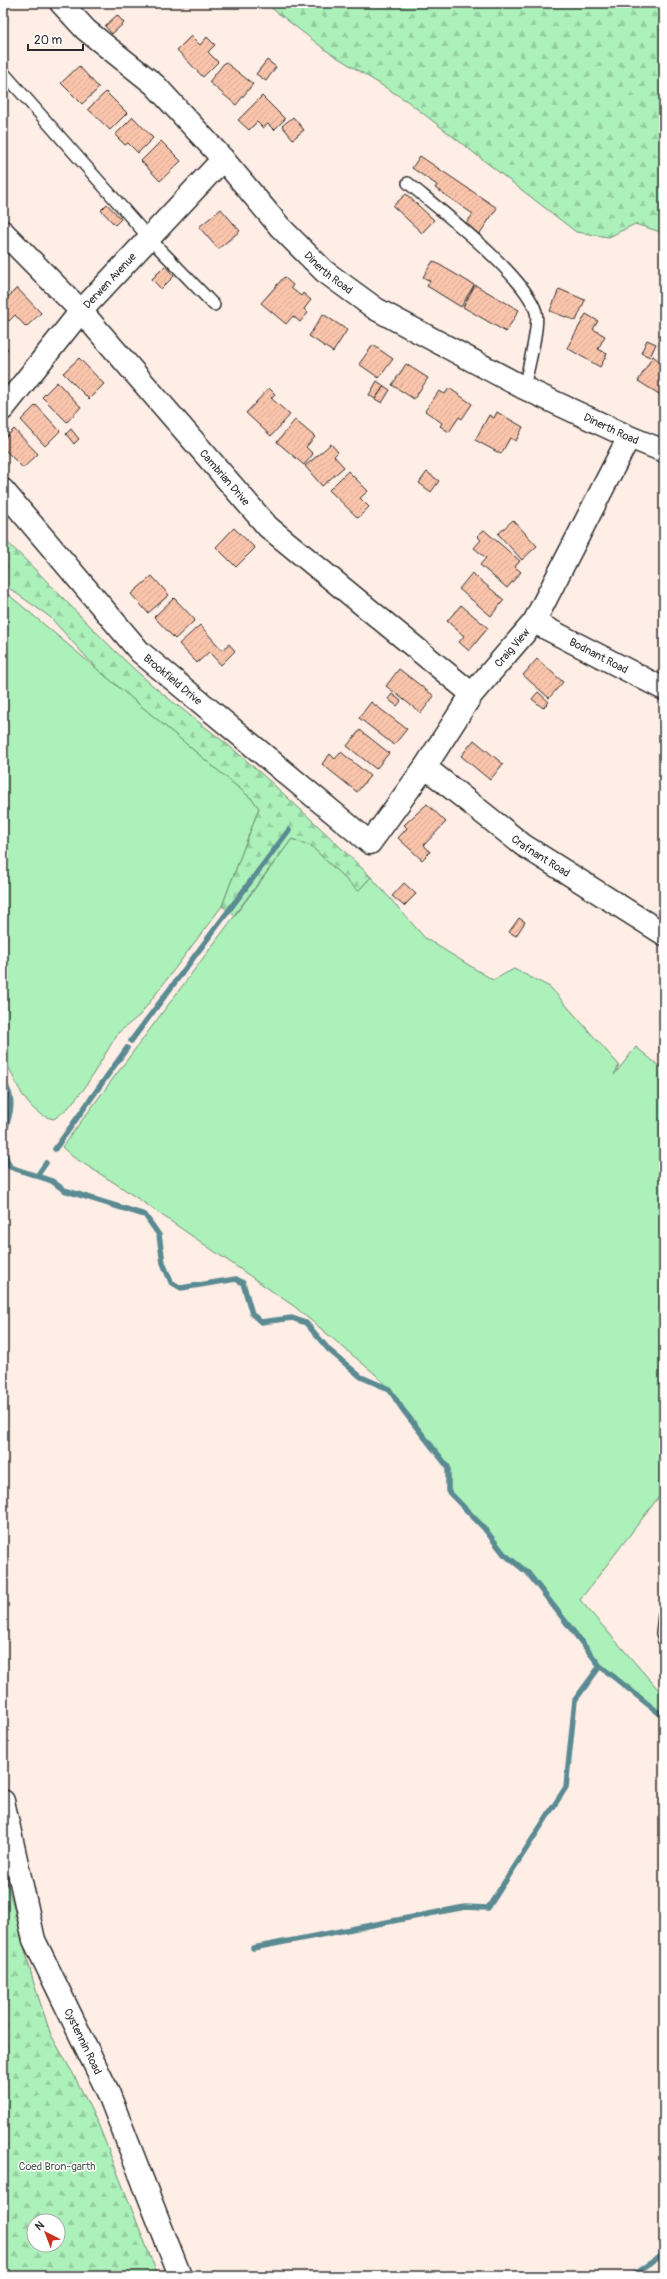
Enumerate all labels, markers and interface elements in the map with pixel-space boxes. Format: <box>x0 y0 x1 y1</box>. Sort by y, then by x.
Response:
scale bar <box>28 26 83 52</box>
text: 20 m <box>34 33 63 48</box>
street label: Dinerth Road <box>302 249 355 296</box>
street label: Derwen Avenue <box>80 250 139 311</box>
street label: Dinerth Road <box>582 410 641 447</box>
street label: Cambrian Drive <box>197 447 253 508</box>
street label: Craig View <box>492 625 533 670</box>
street label: Bodnant Road <box>567 635 630 676</box>
street label: Brookfield Drive <box>141 651 205 708</box>
street label: Crafnant Road <box>509 832 572 879</box>
street label: Cystennin Road <box>62 2006 105 2076</box>
park label: Coed Bron-garth <box>19 2160 95 2173</box>
north arrow <box>26 2213 66 2253</box>
text: N <box>33 2218 47 2233</box>

